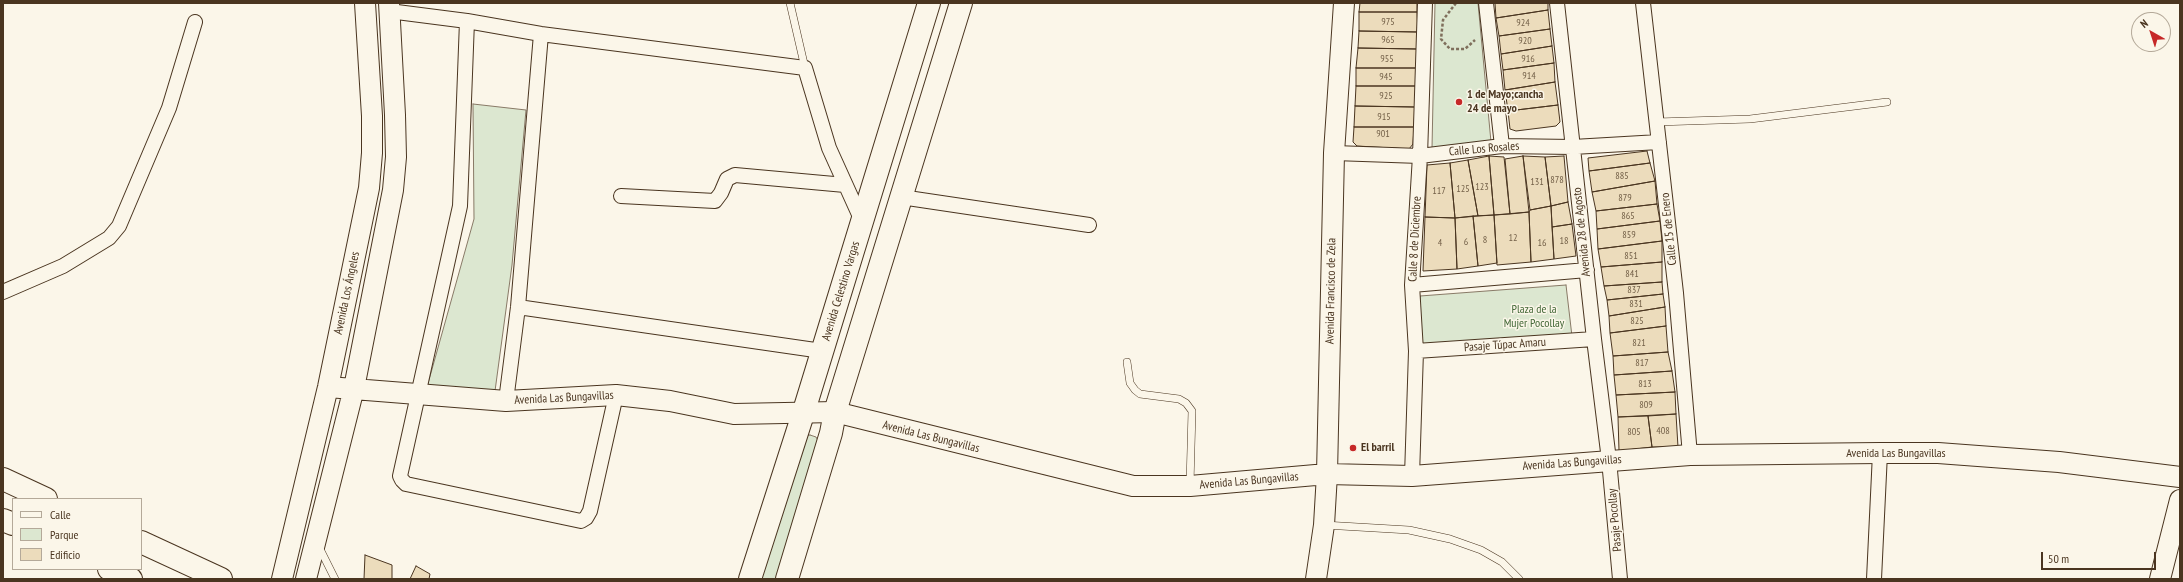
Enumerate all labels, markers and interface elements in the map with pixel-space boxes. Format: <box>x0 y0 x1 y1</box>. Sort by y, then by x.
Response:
north arrow <box>2131 12 2171 52</box>
house number: 975 <box>1381 16 1395 28</box>
text: N <box>2137 16 2151 31</box>
house number: 924 <box>1516 17 1530 29</box>
house number: 965 <box>1381 34 1395 46</box>
house number: 920 <box>1518 35 1532 47</box>
house number: 955 <box>1380 53 1394 65</box>
house number: 916 <box>1521 53 1535 65</box>
house number: 914 <box>1522 70 1536 82</box>
house number: 945 <box>1379 71 1393 83</box>
place label: 1 de Mayo;cancha 24 de mayo <box>1467 88 1543 116</box>
house number: 925 <box>1379 90 1393 102</box>
marker: 1 de Mayo;cancha 24 de mayo <box>1454 97 1464 107</box>
house number: 915 <box>1377 111 1391 123</box>
house number: 901 <box>1376 128 1390 140</box>
street label: Calle Los Rosales <box>1448 139 1520 159</box>
house number: 885 <box>1615 170 1629 182</box>
house number: 878 <box>1550 174 1564 186</box>
house number: 131 <box>1530 176 1544 188</box>
house number: 123 <box>1475 181 1489 193</box>
house number: 125 <box>1456 183 1470 195</box>
house number: 117 <box>1432 185 1446 197</box>
street label: Avenida 28 de Agosto <box>1570 187 1594 277</box>
house number: 879 <box>1618 192 1632 204</box>
street label: Calle 15 de Enero <box>1658 192 1680 266</box>
street label: Calle 8 de Diciembre <box>1406 196 1424 282</box>
house number: 865 <box>1621 210 1635 222</box>
house number: 859 <box>1622 229 1636 241</box>
house number: 12 <box>1509 232 1517 244</box>
house number: 8 <box>1483 234 1487 246</box>
house number: 18 <box>1560 235 1568 247</box>
house number: 6 <box>1464 236 1468 248</box>
house number: 4 <box>1438 237 1442 249</box>
house number: 16 <box>1538 237 1546 249</box>
street label: Avenida Francisco de Zela <box>1323 238 1339 344</box>
street label: Avenida Celestino Vargas <box>819 239 863 343</box>
street label: Avenida Los Ángeles <box>331 250 363 336</box>
house number: 851 <box>1624 250 1638 262</box>
house number: 841 <box>1625 268 1639 280</box>
house number: 837 <box>1627 284 1641 296</box>
house number: 831 <box>1629 298 1643 310</box>
park label: Plaza de la Mujer Pocollay <box>1504 303 1564 331</box>
house number: 825 <box>1630 315 1644 327</box>
street label: Pasaje Túpac Amaru <box>1463 335 1547 355</box>
house number: 821 <box>1632 337 1646 349</box>
house number: 817 <box>1635 357 1649 369</box>
house number: 813 <box>1638 378 1652 390</box>
street label: Avenida Las Bungavillas <box>514 388 614 408</box>
house number: 809 <box>1639 399 1653 411</box>
street label: Avenida Las Bungavillas <box>881 418 981 456</box>
house number: 408 <box>1656 425 1670 437</box>
house number: 805 <box>1627 426 1641 438</box>
place label: El barril <box>1361 441 1394 455</box>
marker: El barril <box>1348 443 1358 453</box>
street label: Avenida Las Bungavillas <box>1846 447 1946 461</box>
street label: Avenida Las Bungavillas <box>1522 452 1622 474</box>
street label: Avenida Las Bungavillas <box>1199 469 1299 493</box>
street label: Pasaje Pocollay <box>1605 488 1625 552</box>
legend <box>12 498 142 570</box>
text: Calle <box>50 507 71 522</box>
text: Parque <box>50 527 79 542</box>
scale bar <box>2043 544 2158 570</box>
text: Edificio <box>50 547 80 562</box>
text: 50 m <box>2048 551 2069 566</box>

